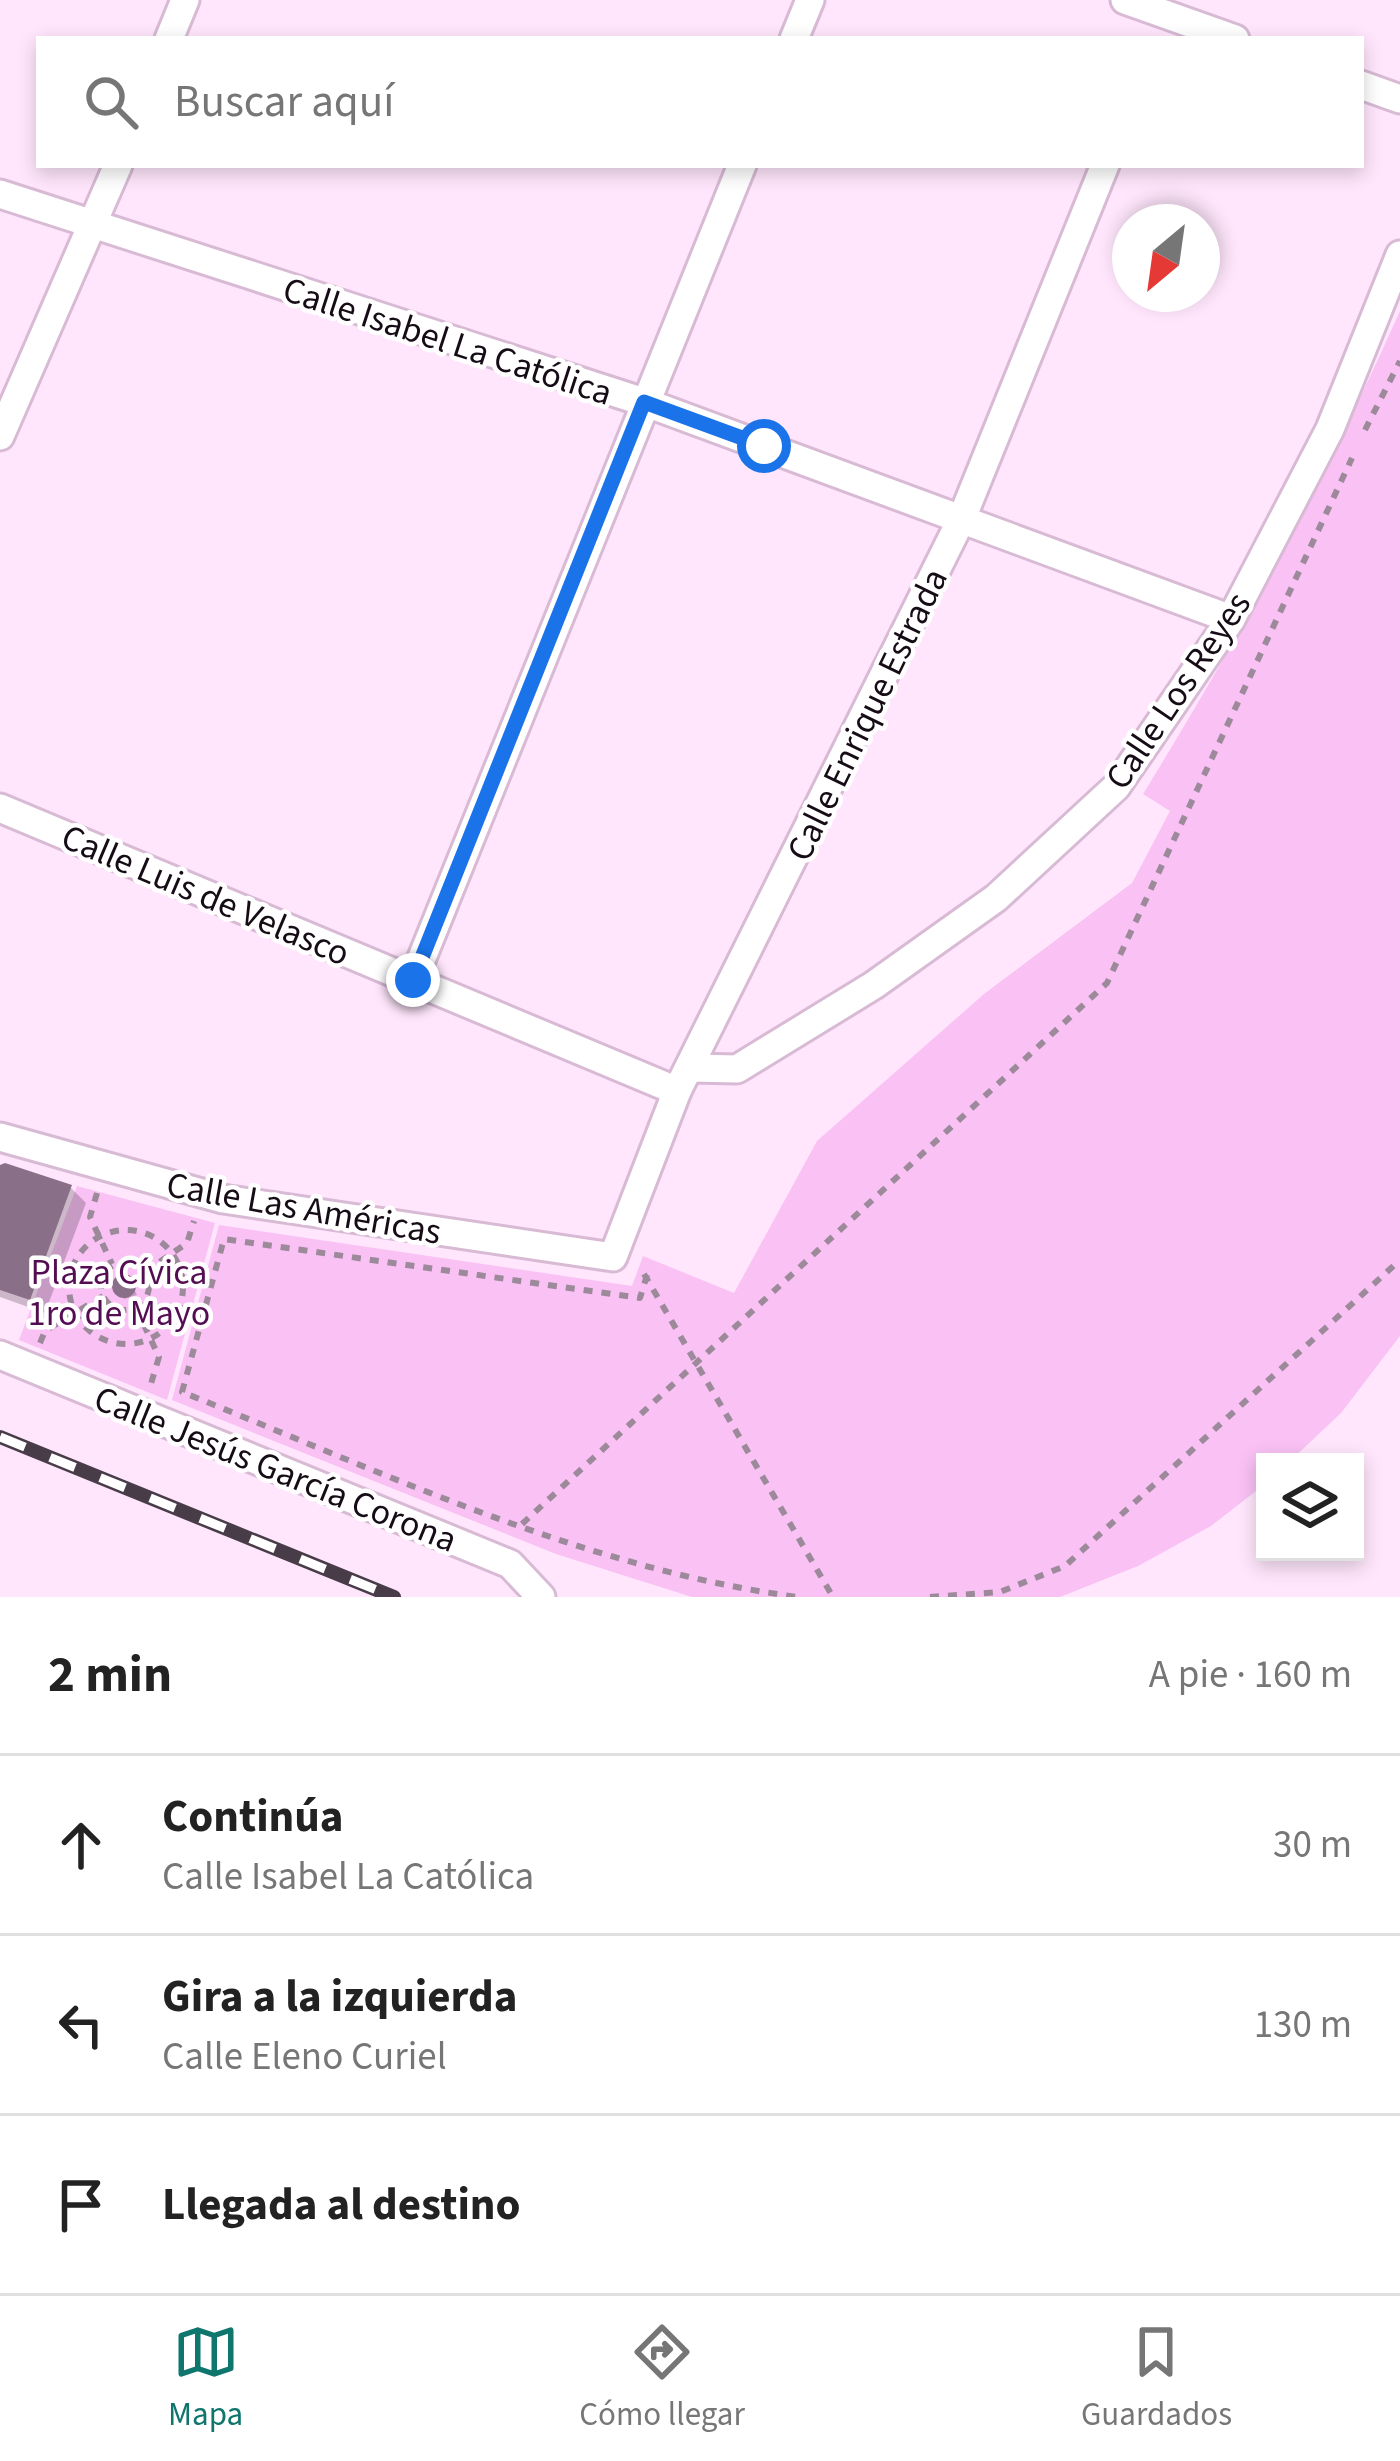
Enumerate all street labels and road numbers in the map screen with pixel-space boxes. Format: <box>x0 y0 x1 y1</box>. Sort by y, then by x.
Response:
street label: Calle Isabel La Católica <box>276 264 619 419</box>
street label: Calle Enrique Estrada <box>774 560 960 870</box>
street label: Calle Los Reyes <box>1093 582 1263 800</box>
street label: Calle Luis de Velasco <box>53 812 357 979</box>
street label: Calle Las Américas <box>162 1159 445 1258</box>
street label: Calle Jesús García Corona <box>87 1373 464 1565</box>

